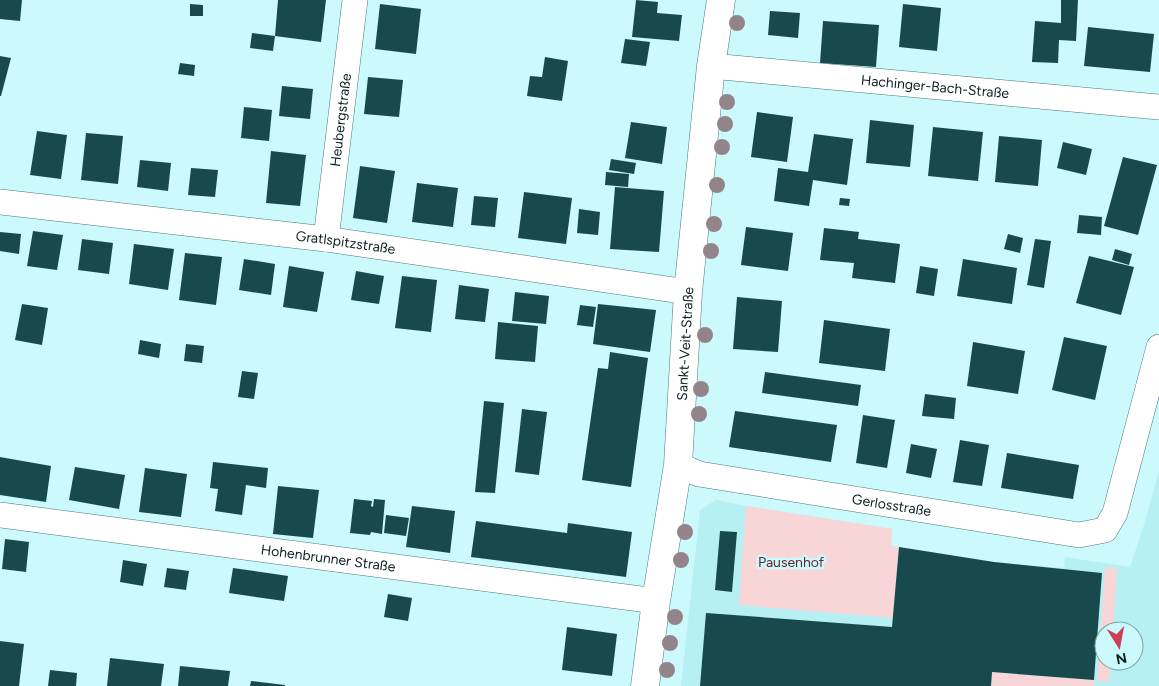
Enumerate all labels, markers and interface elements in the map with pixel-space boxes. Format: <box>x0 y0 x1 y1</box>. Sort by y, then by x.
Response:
street label: Hachinger-Bach-Straße <box>860 71 1010 102</box>
street label: Heubergstraße <box>326 72 355 168</box>
street label: Gratlspitzstraße <box>295 227 397 258</box>
street label: Sankt-Veit-Straße <box>673 286 697 401</box>
street label: Gerlosstraße <box>851 490 933 520</box>
street label: Hohenbrunner Straße <box>260 541 397 575</box>
park label: Pausenhof <box>758 554 825 571</box>
north arrow <box>1094 621 1144 671</box>
text: N <box>1114 649 1128 668</box>

